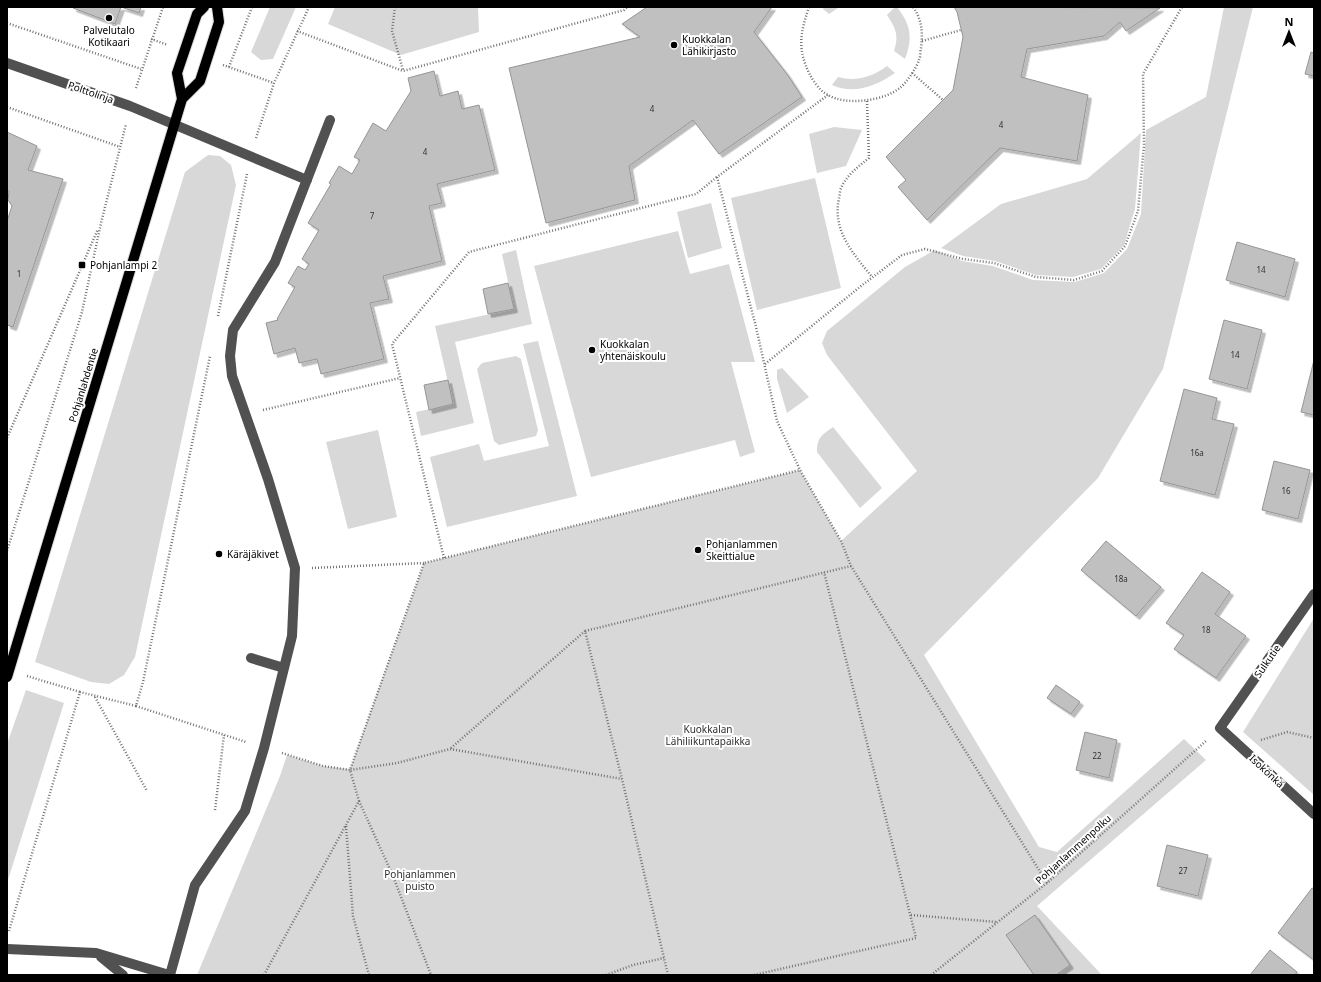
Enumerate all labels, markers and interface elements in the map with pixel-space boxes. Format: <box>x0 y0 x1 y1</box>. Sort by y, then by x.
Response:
north arrow <box>1269 12 1309 52</box>
marker: Palvelutalo Kotikaari <box>104 13 114 23</box>
text: N <box>1285 14 1293 29</box>
place label: Palvelutalo Kotikaari <box>83 23 135 49</box>
place label: Kuokkalan Lähikirjasto <box>682 32 736 58</box>
marker: Kuokkalan Lähikirjasto <box>669 40 679 50</box>
street label: Polttolinja <box>66 78 116 106</box>
house number: 4 <box>650 103 655 114</box>
house number: 4 <box>999 119 1004 130</box>
house number: 4 <box>423 146 428 157</box>
house number: 7 <box>370 210 375 221</box>
place label: Pohjanlampi 2 <box>90 258 158 272</box>
marker: Pohjanlampi 2 <box>77 260 87 270</box>
house number: 14 <box>1256 264 1266 275</box>
house number: 1 <box>17 268 21 279</box>
place label: Kuokkalan yhtenäiskoulu <box>600 337 666 363</box>
marker: Kuokkalan yhtenäiskoulu <box>587 345 597 355</box>
street label: Pohjanlahdentie <box>65 346 101 424</box>
house number: 14 <box>1230 349 1240 360</box>
house number: 16a <box>1190 447 1204 458</box>
house number: 16 <box>1281 485 1291 496</box>
place label: Pohjanlammen Skeittialue <box>706 537 777 563</box>
marker: Pohjanlammen Skeittialue <box>693 545 703 555</box>
place label: Käräjäkivet <box>227 547 279 561</box>
marker: Käräjäkivet <box>214 549 224 559</box>
house number: 18a <box>1114 573 1128 584</box>
house number: 18 <box>1201 624 1211 635</box>
street label: Sulkutie <box>1250 641 1284 680</box>
park label: Kuokkalan Lähiliikuntapaikka <box>666 722 750 748</box>
house number: 22 <box>1092 750 1102 761</box>
street label: Isokönkä <box>1247 751 1287 791</box>
street label: Pohjanlammenpolku <box>1032 811 1114 887</box>
house number: 27 <box>1178 865 1188 876</box>
park label: Pohjanlammen puisto <box>384 867 456 893</box>

